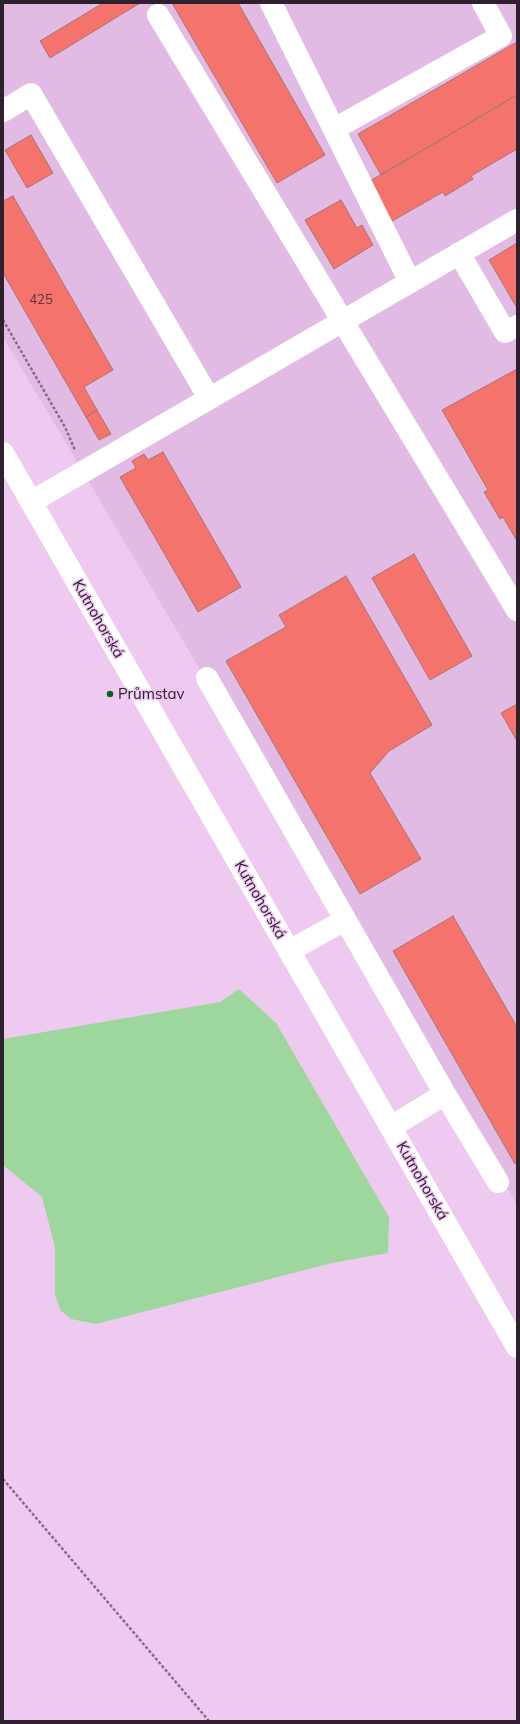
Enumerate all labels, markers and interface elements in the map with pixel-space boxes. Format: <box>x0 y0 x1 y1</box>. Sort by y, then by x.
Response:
house number: 425 <box>29 292 53 308</box>
street label: Kutnohorská <box>68 577 128 661</box>
place label: Průmstav <box>118 685 184 703</box>
marker: Průmstav <box>105 689 115 699</box>
street label: Kutnohorská <box>230 858 290 942</box>
street label: Kutnohorská <box>392 1139 452 1223</box>

